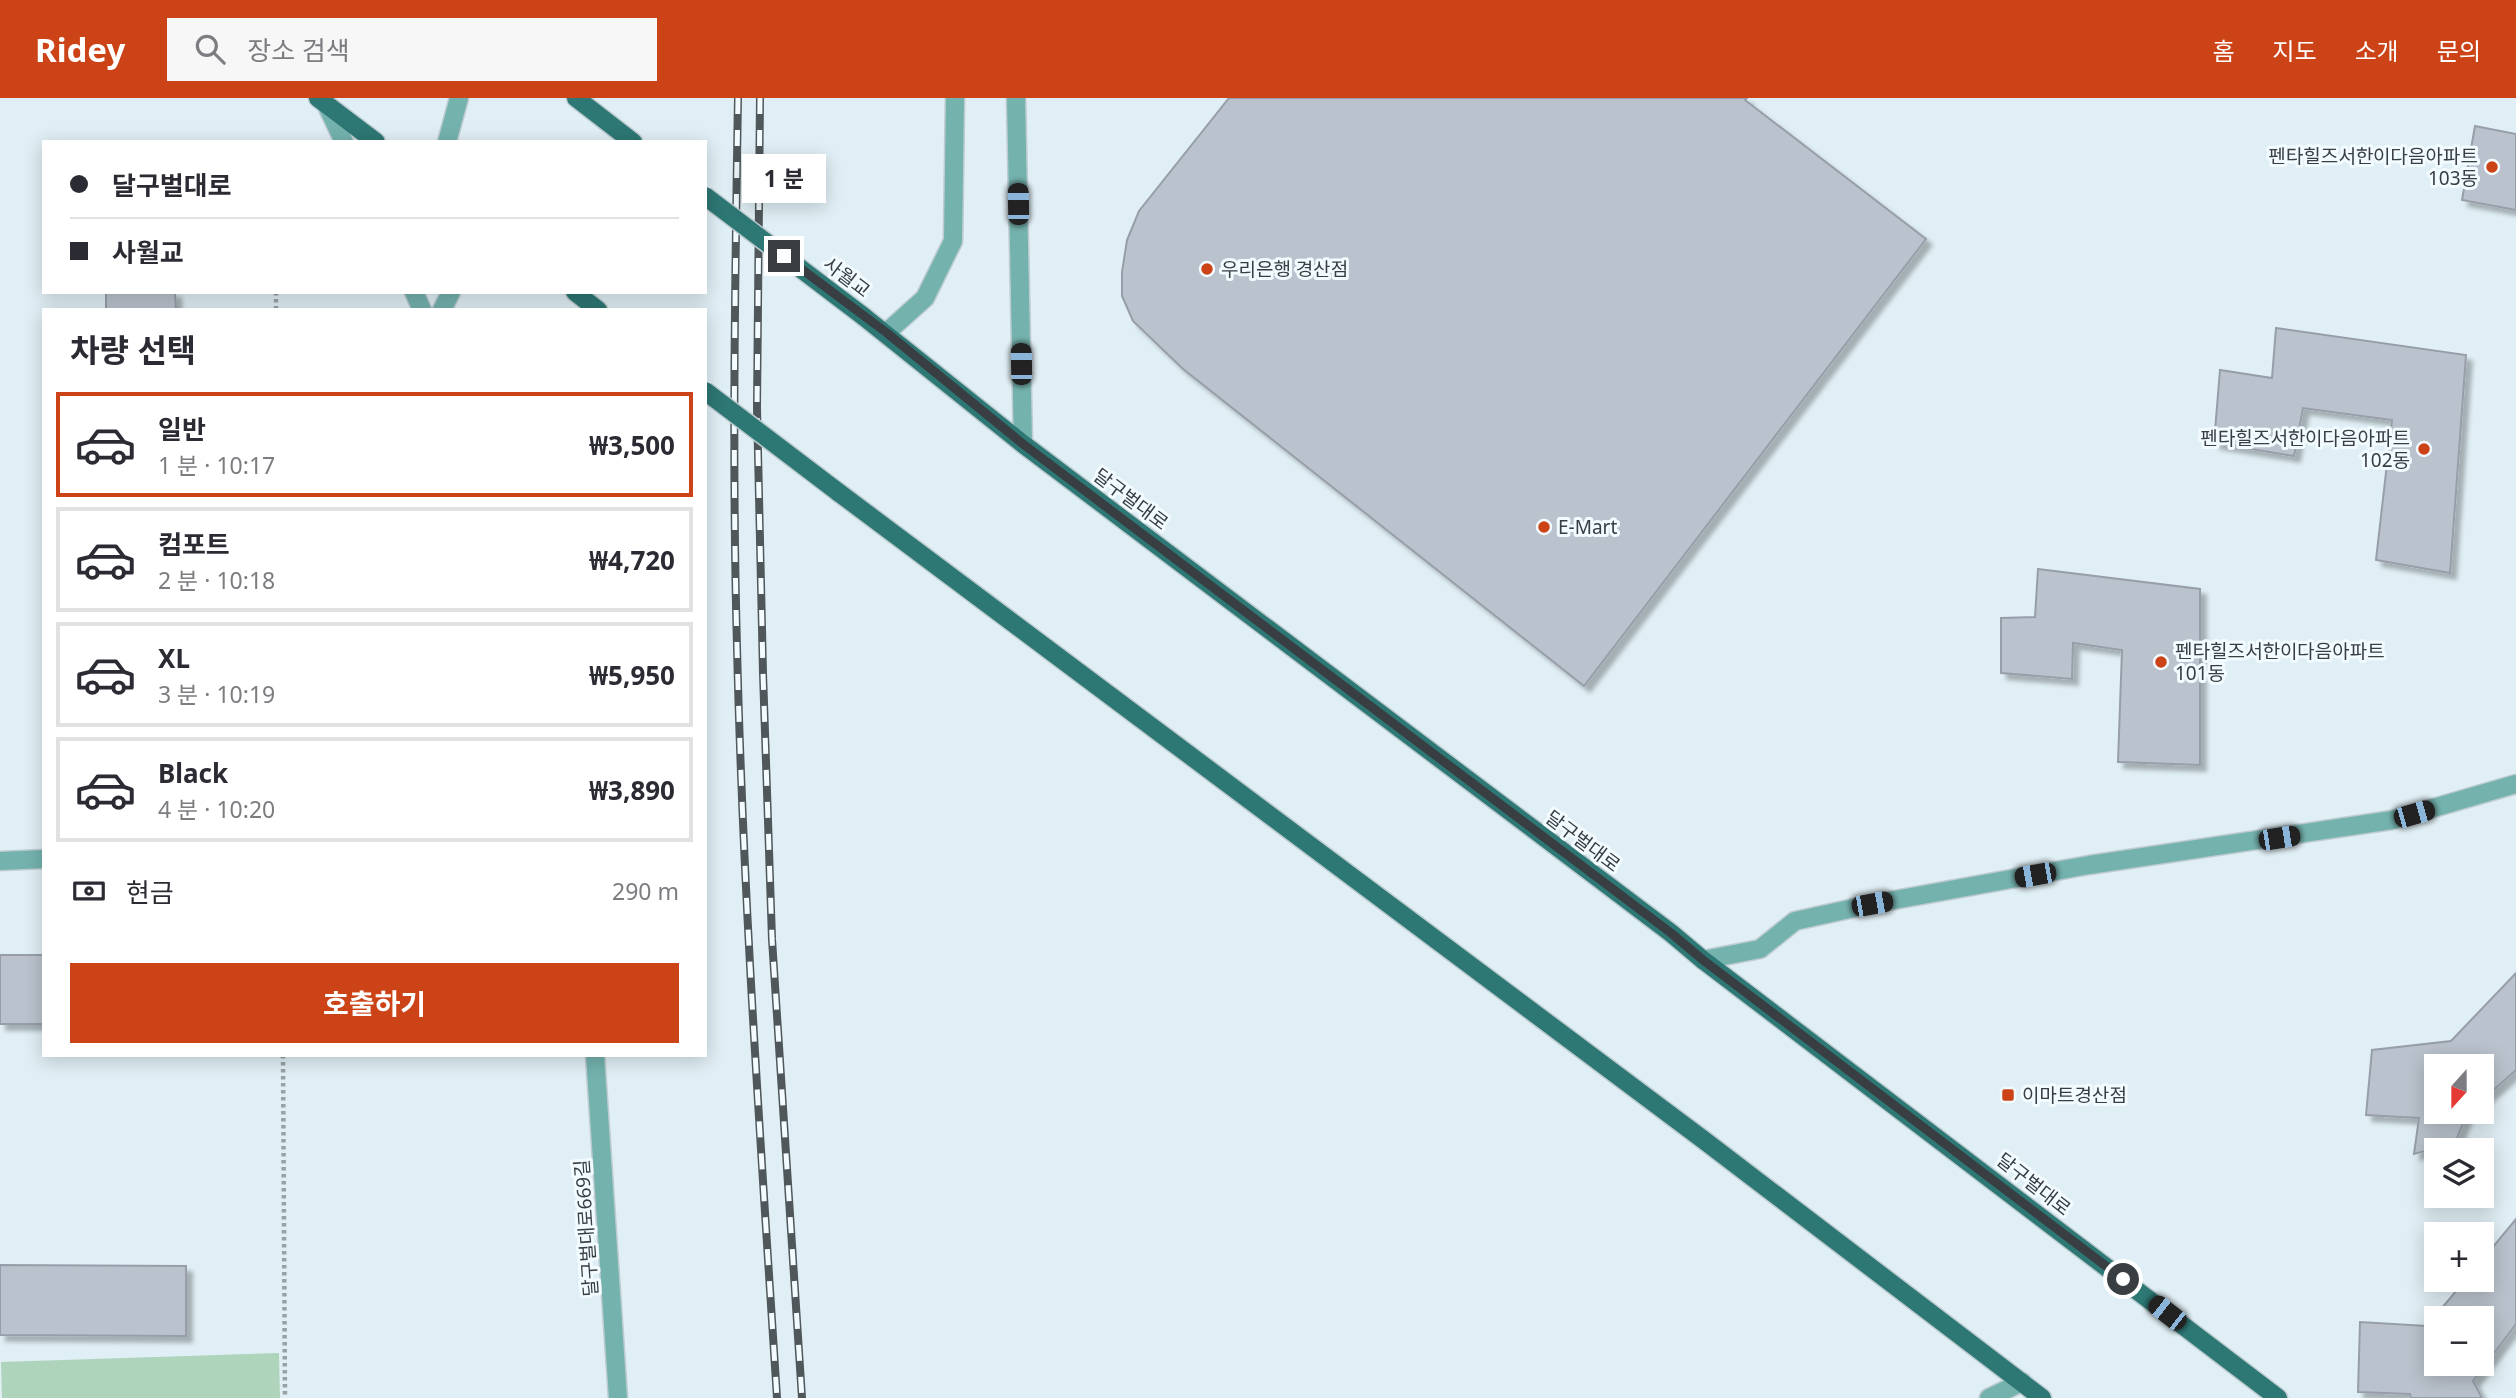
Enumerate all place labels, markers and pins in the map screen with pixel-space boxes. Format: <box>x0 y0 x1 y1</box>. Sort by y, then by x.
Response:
place label: 펜타힐즈서한이다음아파트 103동 <box>2268 143 2478 191</box>
marker: 펜타힐즈서한이다음아파트 103동 <box>2484 159 2500 175</box>
place label: 우리은행 경산점 <box>1221 256 1348 282</box>
marker: 우리은행 경산점 <box>1199 261 1215 277</box>
place label: 펜타힐즈서한이다음아파트 102동 <box>2200 425 2410 473</box>
marker: 펜타힐즈서한이다음아파트 102동 <box>2416 441 2432 457</box>
place label: E-Mart <box>1558 514 1617 540</box>
marker: E-Mart <box>1536 519 1552 535</box>
place label: 펜타힐즈서한이다음아파트 101동 <box>2175 638 2385 686</box>
marker: 펜타힐즈서한이다음아파트 101동 <box>2153 654 2169 670</box>
place label: 이마트경산점 <box>2022 1082 2127 1108</box>
marker: 이마트경산점 <box>2000 1087 2016 1103</box>

